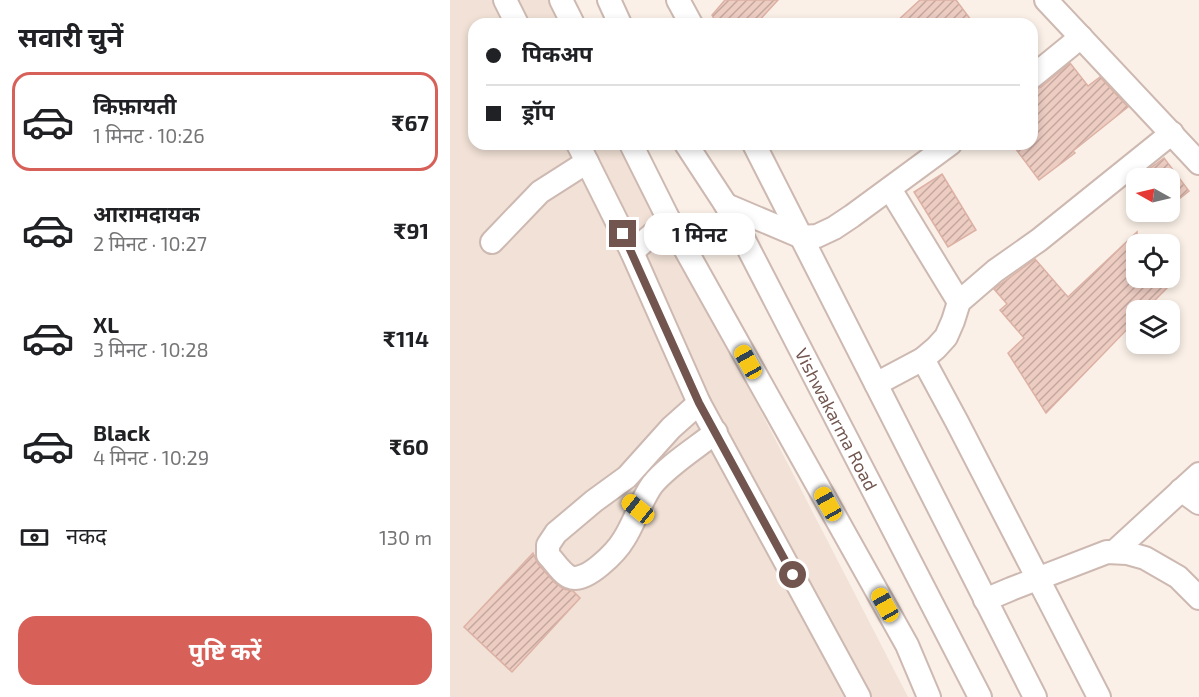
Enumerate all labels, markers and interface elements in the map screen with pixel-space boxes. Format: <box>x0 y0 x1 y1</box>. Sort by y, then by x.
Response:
text: सवारी चुनें <box>18 20 123 52</box>
text: पिकअप <box>522 40 593 66</box>
text: किफ़ायती <box>93 92 177 118</box>
icon: car <box>21 95 75 149</box>
text: ड्रॉप <box>522 98 555 124</box>
text: ₹67 <box>391 109 429 135</box>
text: 1 मिनट · 10:26 <box>93 123 205 147</box>
north arrow <box>1126 168 1180 222</box>
map controls <box>1126 168 1180 354</box>
text: आरामदायक <box>93 200 200 226</box>
icon: car <box>21 203 75 257</box>
callout: 1 मिनट <box>644 213 755 255</box>
text: ₹91 <box>394 217 429 243</box>
route end <box>609 220 636 247</box>
text: 1 मिनट <box>672 222 727 246</box>
text: 2 मिनट · 10:27 <box>93 231 207 255</box>
button: locate <box>1126 234 1180 288</box>
button: layers <box>1126 300 1180 354</box>
icon: car <box>21 311 75 365</box>
text: XL <box>93 311 119 337</box>
text: ₹114 <box>383 325 429 351</box>
text: 3 मिनट · 10:28 <box>93 337 209 361</box>
car <box>731 342 765 382</box>
street label: Vishwakarma Road <box>791 344 882 494</box>
icon: car <box>21 419 75 473</box>
text: Black <box>93 419 150 445</box>
text: ₹60 <box>389 433 429 459</box>
text: 4 मिनट · 10:29 <box>93 445 209 469</box>
car <box>811 484 845 524</box>
car <box>618 491 658 527</box>
icon: cash <box>18 521 51 554</box>
text: नकद <box>66 522 107 548</box>
text: 130 m <box>379 525 432 549</box>
route start <box>779 561 806 588</box>
car <box>868 585 902 625</box>
button: पुष्टि करें <box>18 616 432 685</box>

